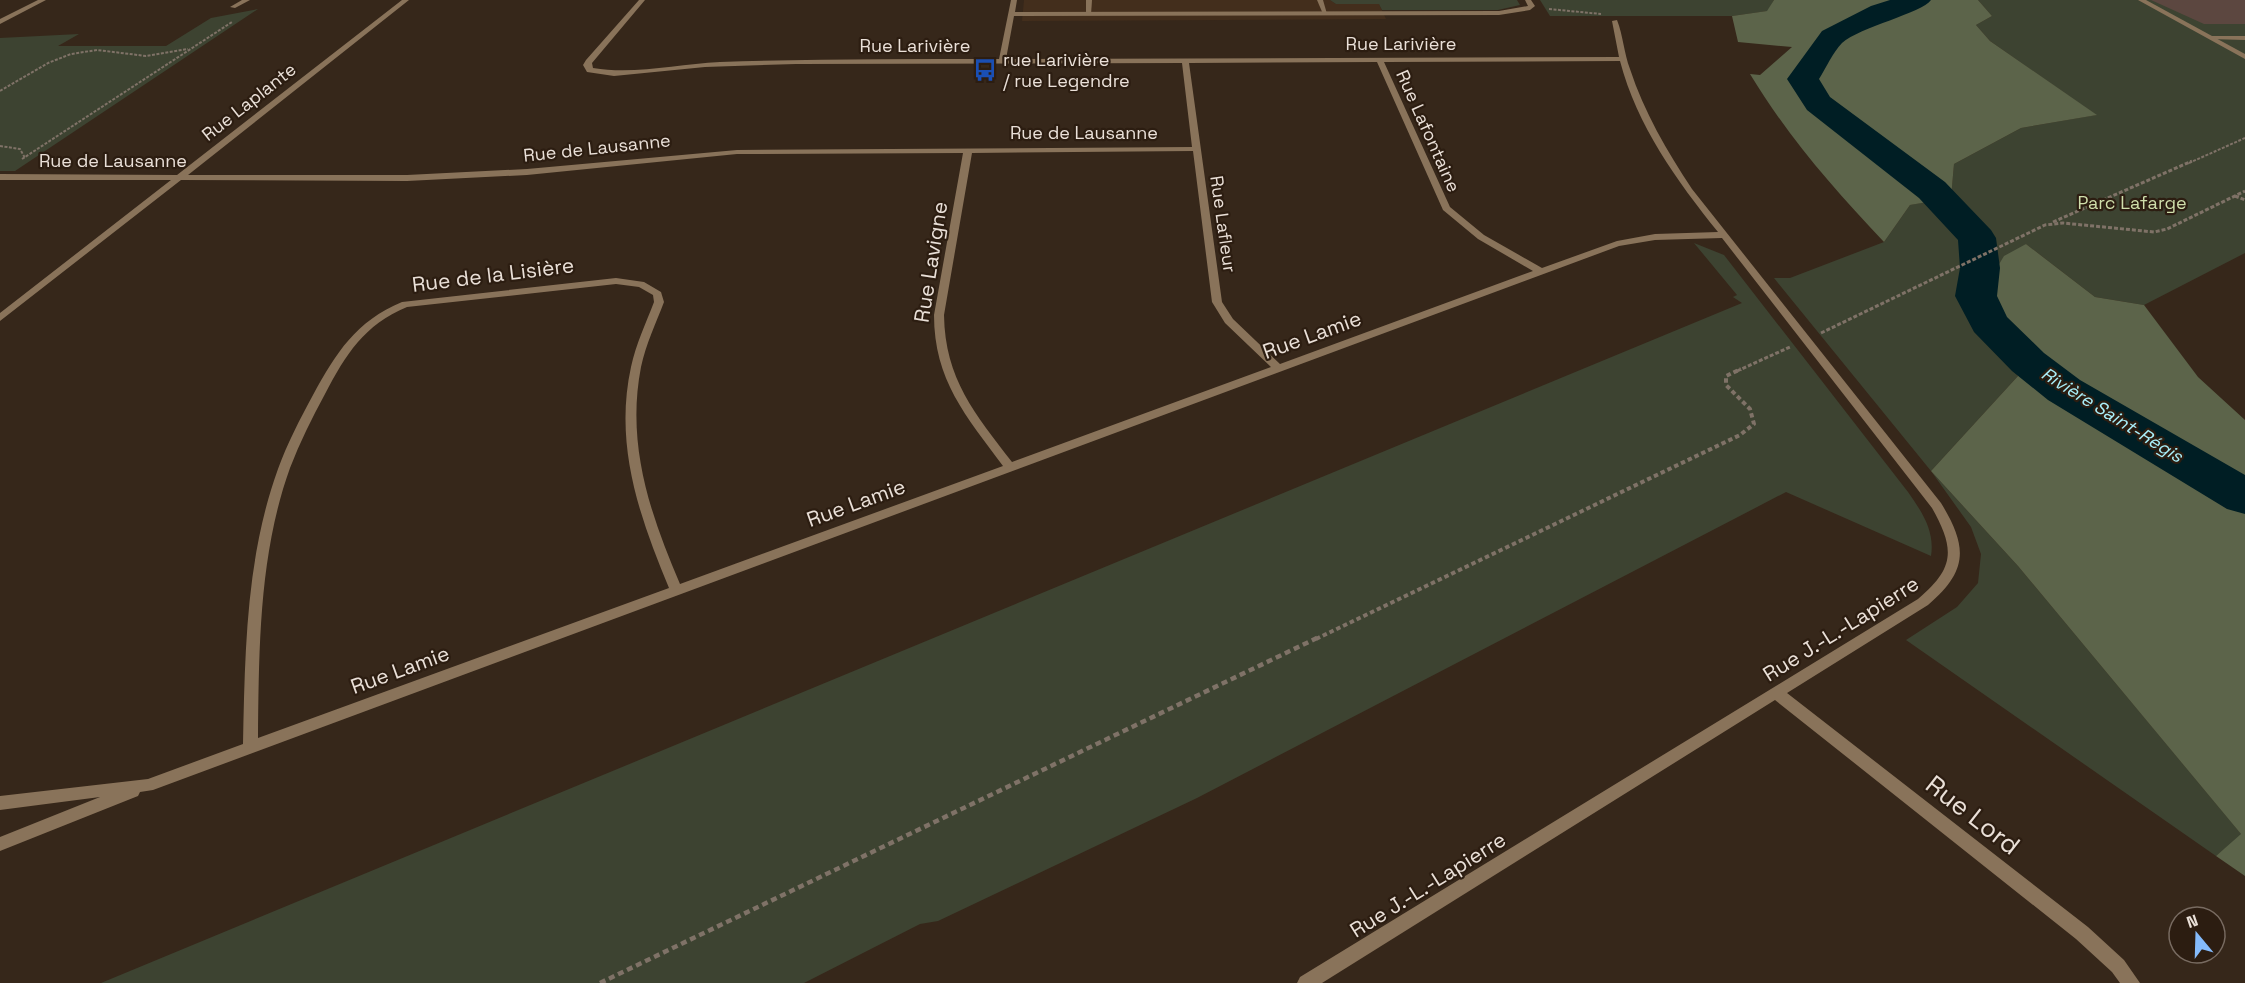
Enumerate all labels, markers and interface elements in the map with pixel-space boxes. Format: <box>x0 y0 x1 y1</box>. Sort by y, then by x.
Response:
street label: Rue Larivière <box>1346 32 1456 55</box>
street label: Rue Larivière <box>860 34 970 57</box>
place label: rue Larivière / rue Legendre <box>1003 48 1130 92</box>
bus stop icon: rue Larivière / rue Legendre <box>972 57 998 83</box>
street label: Rue Laplante <box>197 58 301 146</box>
street label: Rue Lafontaine <box>1391 66 1466 195</box>
street label: Rue de Lausanne <box>1010 121 1158 144</box>
street label: Rue de Lausanne <box>522 128 672 167</box>
street label: Rue de Lausanne <box>39 149 187 172</box>
street label: Rue Lafleur <box>1205 174 1242 274</box>
park label: Parc Lafarge <box>2077 191 2187 214</box>
street label: Rue Lavigne <box>908 199 953 324</box>
street label: Rue de la Lisière <box>410 251 576 298</box>
street label: Rue Lamie <box>1259 304 1365 365</box>
water label: Rivière Saint-Régis <box>2037 362 2188 468</box>
street label: Rue Lamie <box>803 472 909 533</box>
street label: Rue J.-L.-Lapierre <box>1758 570 1924 687</box>
street label: Rue Lamie <box>347 639 453 700</box>
street label: Rue Lord <box>1919 768 2027 862</box>
street label: Rue J.-L.-Lapierre <box>1345 826 1511 943</box>
north arrow <box>2167 905 2227 965</box>
text: N <box>2184 910 2201 933</box>

